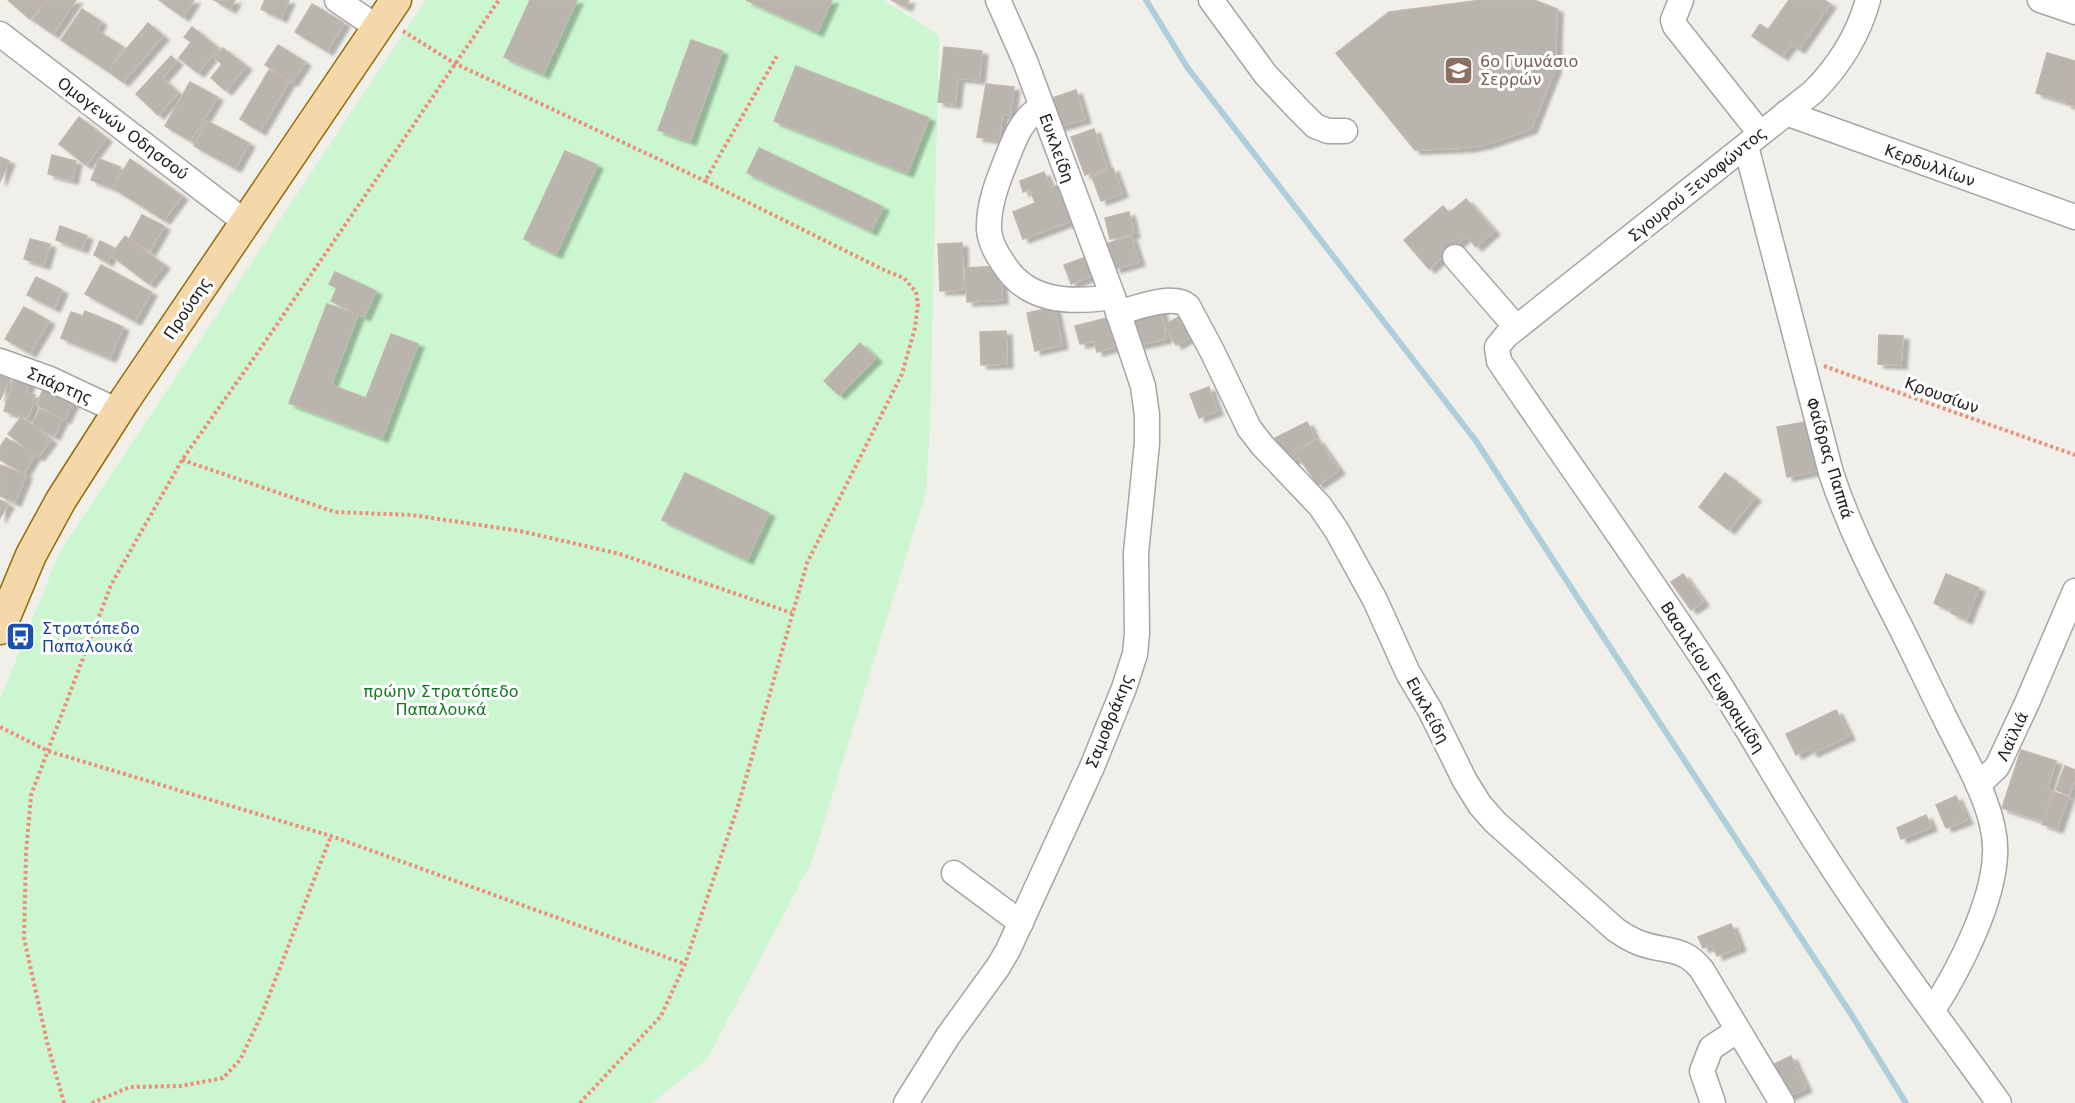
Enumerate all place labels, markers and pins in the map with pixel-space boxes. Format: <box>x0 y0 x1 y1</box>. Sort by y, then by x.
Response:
place label: 6ο Γυμνάσιο Σερρών <box>1480 52 1578 89</box>
school or university icon: 6ο Γυμνάσιο Σερρών <box>1443 54 1475 86</box>
place label: Στρατόπεδο Παπαλουκά <box>42 619 140 656</box>
bus stop icon: Στρατόπεδο Παπαλουκά <box>5 621 37 653</box>

